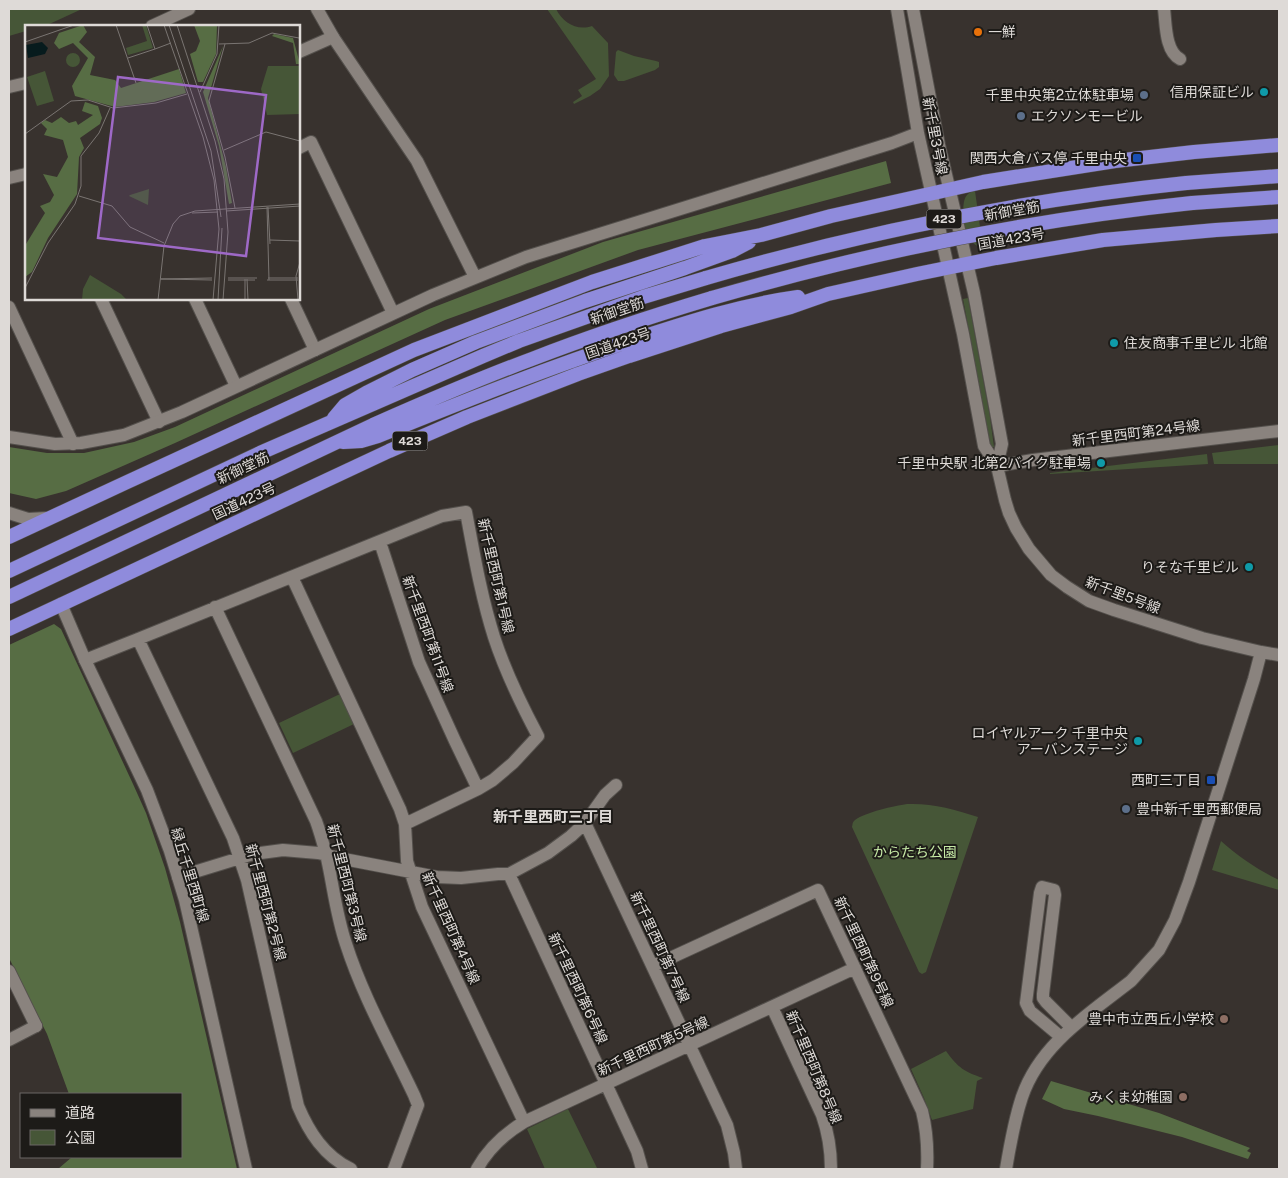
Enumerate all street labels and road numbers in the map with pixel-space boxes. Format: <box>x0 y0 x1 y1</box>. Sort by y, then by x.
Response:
street label: 新千里3号線 <box>920 96 950 176</box>
street label: 新御堂筋 <box>983 198 1041 224</box>
road number: 423 <box>926 210 962 228</box>
street label: 国道423号 <box>976 225 1046 253</box>
street label: 新御堂筋 <box>588 294 646 328</box>
street label: 国道423号 <box>583 324 653 362</box>
street label: 新千里西町第24号線 <box>1071 417 1201 449</box>
road number: 423 <box>392 432 428 451</box>
street label: 新御堂筋 <box>214 449 272 487</box>
street label: 国道423号 <box>210 479 278 523</box>
street label: 新千里西町第1号線 <box>475 517 517 635</box>
street label: 新千里西町第11号線 <box>399 573 457 695</box>
street label: 新千里5号線 <box>1083 573 1163 617</box>
street label: 新千里西町第3号線 <box>325 822 369 944</box>
street label: 緑丘千里西町線 <box>168 826 212 924</box>
street label: 新千里西町第2号線 <box>243 842 289 962</box>
street label: 新千里西町第4号線 <box>419 870 483 986</box>
street label: 新千里西町第7号線 <box>627 889 693 1005</box>
street label: 新千里西町第9号線 <box>831 894 897 1010</box>
street label: 新千里西町第6号線 <box>545 930 611 1046</box>
street label: 新千里西町第8号線 <box>783 1008 845 1126</box>
street label: 新千里西町第5号線 <box>595 1013 711 1079</box>

